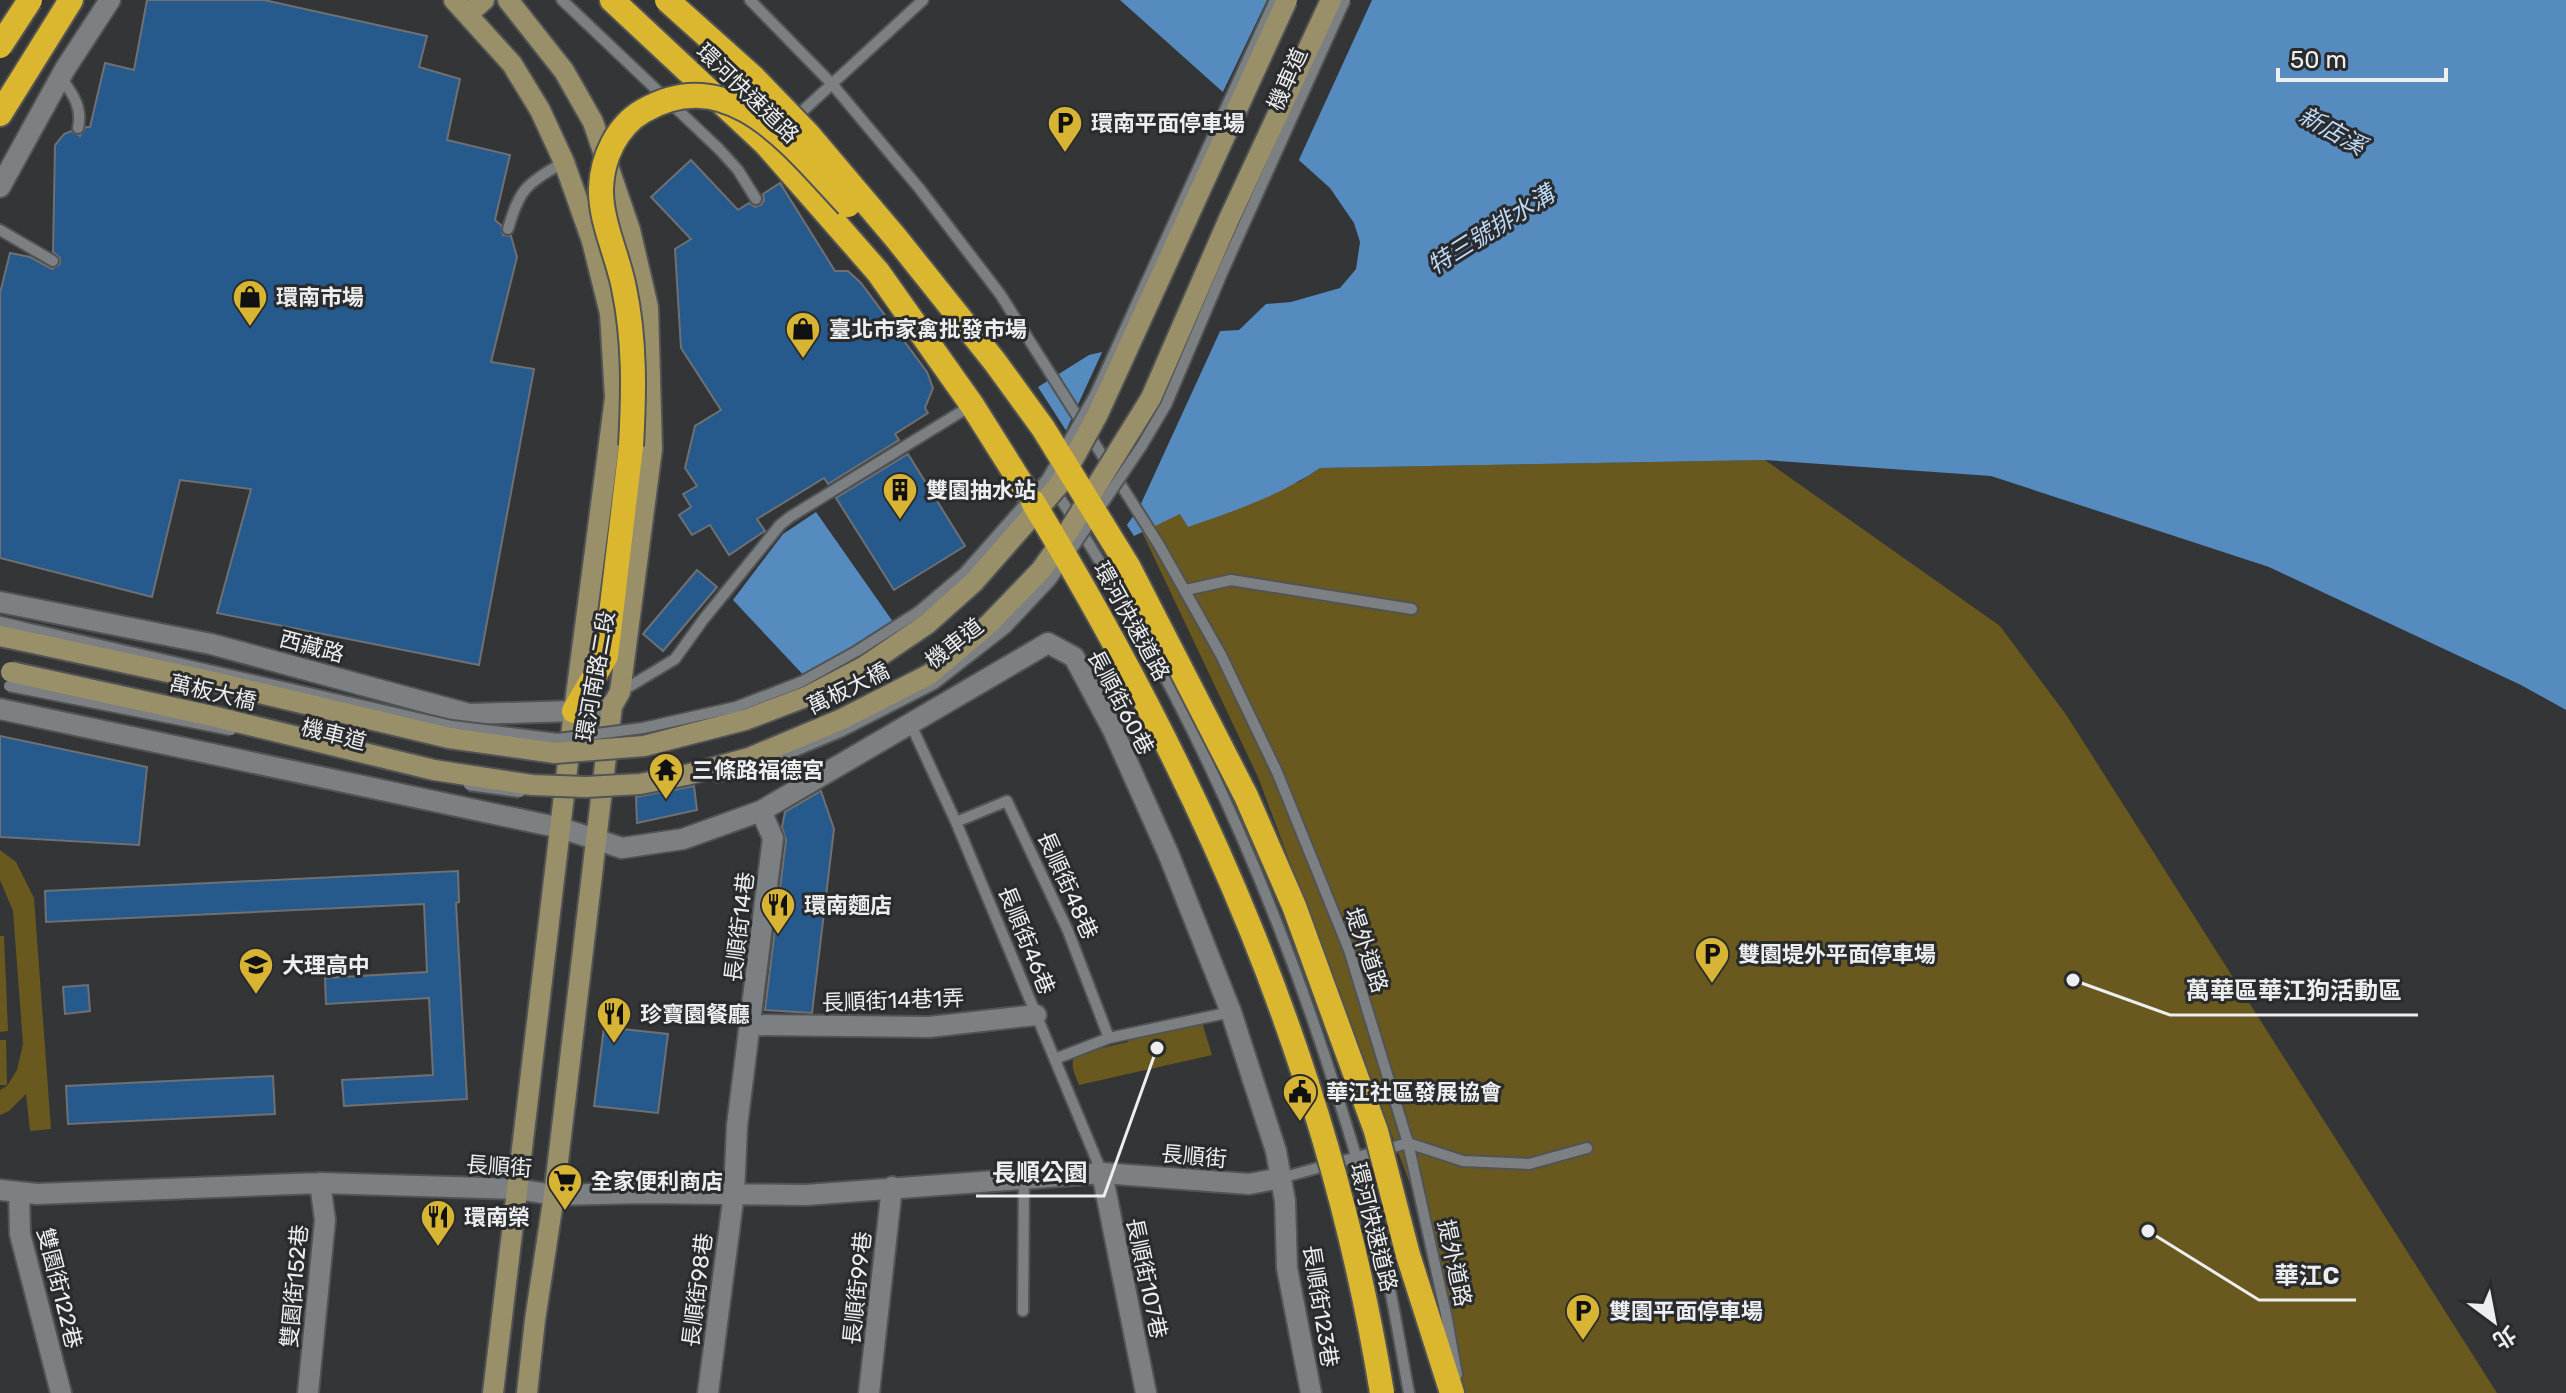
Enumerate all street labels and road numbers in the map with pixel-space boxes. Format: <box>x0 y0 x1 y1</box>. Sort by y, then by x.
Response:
street label: 環河快速道路 <box>691 38 805 149</box>
street label: 機車道 <box>1262 44 1313 115</box>
street label: 環河快速道路 <box>1088 557 1175 686</box>
street label: 環河南路二段 <box>571 609 620 743</box>
street label: 機車道 <box>920 612 989 674</box>
street label: 西藏路 <box>276 625 347 668</box>
street label: 長順街60巷 <box>1082 645 1160 759</box>
street label: 萬板大橋 <box>803 657 894 720</box>
street label: 萬板大橋 <box>167 669 259 716</box>
street label: 機車道 <box>299 713 369 756</box>
street label: 長順街48巷 <box>1032 827 1103 944</box>
street label: 長順街14巷 <box>719 870 760 984</box>
street label: 長順街46巷 <box>992 882 1061 999</box>
street label: 堤外道路 <box>1339 904 1394 996</box>
street label: 長順街14巷1弄 <box>821 985 965 1016</box>
street label: 長順街 <box>1160 1140 1228 1173</box>
street label: 長順街 <box>465 1151 533 1182</box>
street label: 環河快速道路 <box>1344 1160 1403 1294</box>
street label: 長順街107巷 <box>1121 1215 1172 1341</box>
street label: 提外道路 <box>1432 1217 1477 1309</box>
street label: 雙園街152巷 <box>276 1223 313 1349</box>
street label: 雙園街122巷 <box>32 1225 88 1351</box>
street label: 長順街99巷 <box>838 1230 877 1346</box>
street label: 長順街98巷 <box>677 1231 718 1349</box>
street label: 長順街123巷 <box>1298 1243 1344 1369</box>

